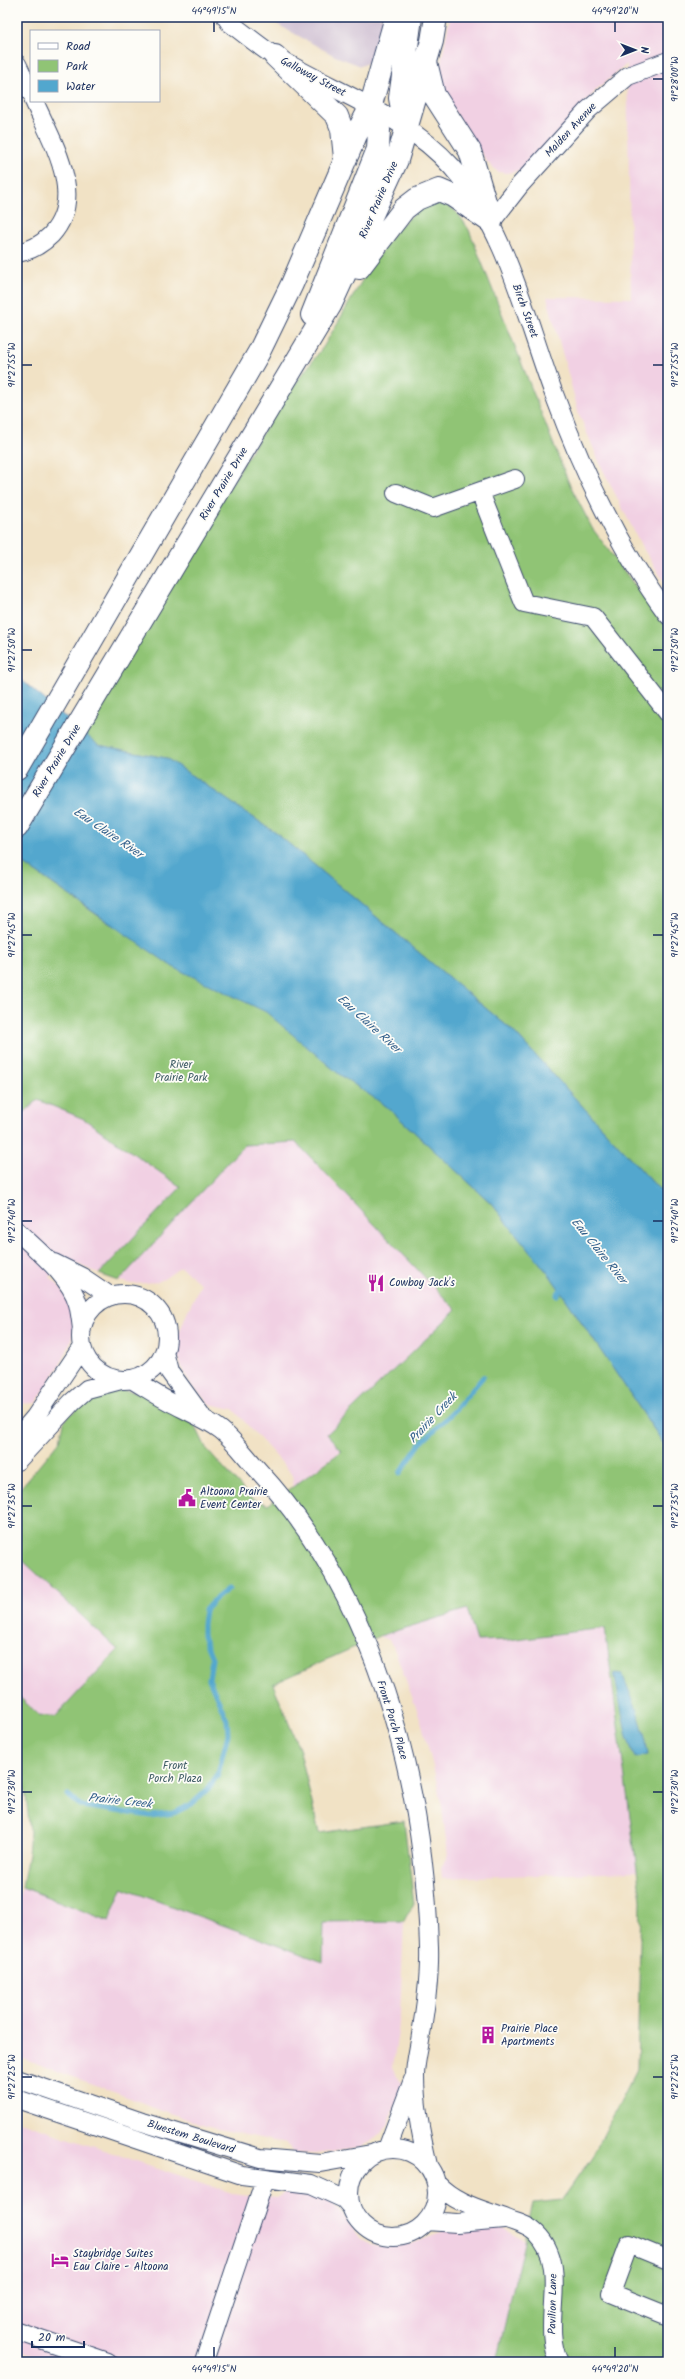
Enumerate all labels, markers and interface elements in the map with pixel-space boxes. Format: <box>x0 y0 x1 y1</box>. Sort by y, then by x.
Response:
text: 44°49'15"N <box>192 3 237 19</box>
text: 44°49'20"N <box>591 3 639 19</box>
legend <box>30 30 160 102</box>
north arrow <box>615 30 655 70</box>
text: Road <box>66 37 91 56</box>
text: N <box>635 47 653 54</box>
street label: Galloway Street <box>277 52 350 102</box>
text: 91°28'00"W <box>667 56 683 102</box>
text: Park <box>66 57 88 76</box>
text: Water <box>66 77 96 96</box>
street label: Malden Avenue <box>541 98 601 162</box>
street label: River Prairie Drive <box>355 158 403 242</box>
street label: Birch Street <box>507 281 543 341</box>
text: 91°27'55"W <box>4 342 20 388</box>
text: 91°27'55"W <box>667 342 683 388</box>
street label: River Prairie Drive <box>195 444 253 524</box>
text: 91°27'50"W <box>4 627 20 672</box>
text: 91°27'50"W <box>667 627 683 672</box>
street label: River Prairie Drive <box>28 721 86 801</box>
water label: Eau Claire River <box>69 803 149 865</box>
text: 91°27'45"W <box>4 912 20 958</box>
text: 91°27'45"W <box>667 912 683 958</box>
water label: Eau Claire River <box>333 990 407 1060</box>
park label: River Prairie Park <box>155 1056 208 1087</box>
text: 91°27'40"W <box>4 1198 20 1243</box>
text: 91°27'40"W <box>667 1198 683 1243</box>
water label: Eau Claire River <box>566 1214 634 1291</box>
restaurant icon: Cowboy Jack's <box>366 1273 386 1293</box>
place label: Cowboy Jack's <box>389 1274 455 1292</box>
water label: Prairie Creek <box>404 1387 463 1448</box>
text: 91°27'35"W <box>4 1483 20 1529</box>
place label: Altoona Prairie Event Center <box>200 1483 268 1514</box>
text: 91°27'35"W <box>667 1483 683 1529</box>
public building icon: Altoona Prairie Event Center <box>177 1488 197 1508</box>
street label: Front Porch Place <box>371 1678 413 1762</box>
park label: Front Porch Plaza <box>148 1757 202 1788</box>
text: 91°27'30"W <box>4 1769 20 1815</box>
text: 91°27'30"W <box>667 1769 683 1815</box>
water label: Prairie Creek <box>87 1788 155 1814</box>
place label: Prairie Place Apartments <box>501 2020 558 2051</box>
building icon: Prairie Place Apartments <box>478 2025 498 2045</box>
text: 91°27'25"W <box>4 2054 20 2100</box>
text: 91°27'25"W <box>667 2054 683 2100</box>
street label: Bluestem Boulevard <box>145 2115 238 2159</box>
place label: Staybridge Suites Eau Claire - Altoona <box>73 2245 168 2276</box>
hotel icon: Staybridge Suites Eau Claire - Altoona <box>50 2250 70 2270</box>
street label: Pavilion Lane <box>543 2273 563 2335</box>
scale bar <box>32 2323 84 2349</box>
text: 20 m <box>38 2328 66 2347</box>
text: 44°49'15"N <box>192 2361 237 2377</box>
text: 44°49'20"N <box>591 2361 639 2377</box>

